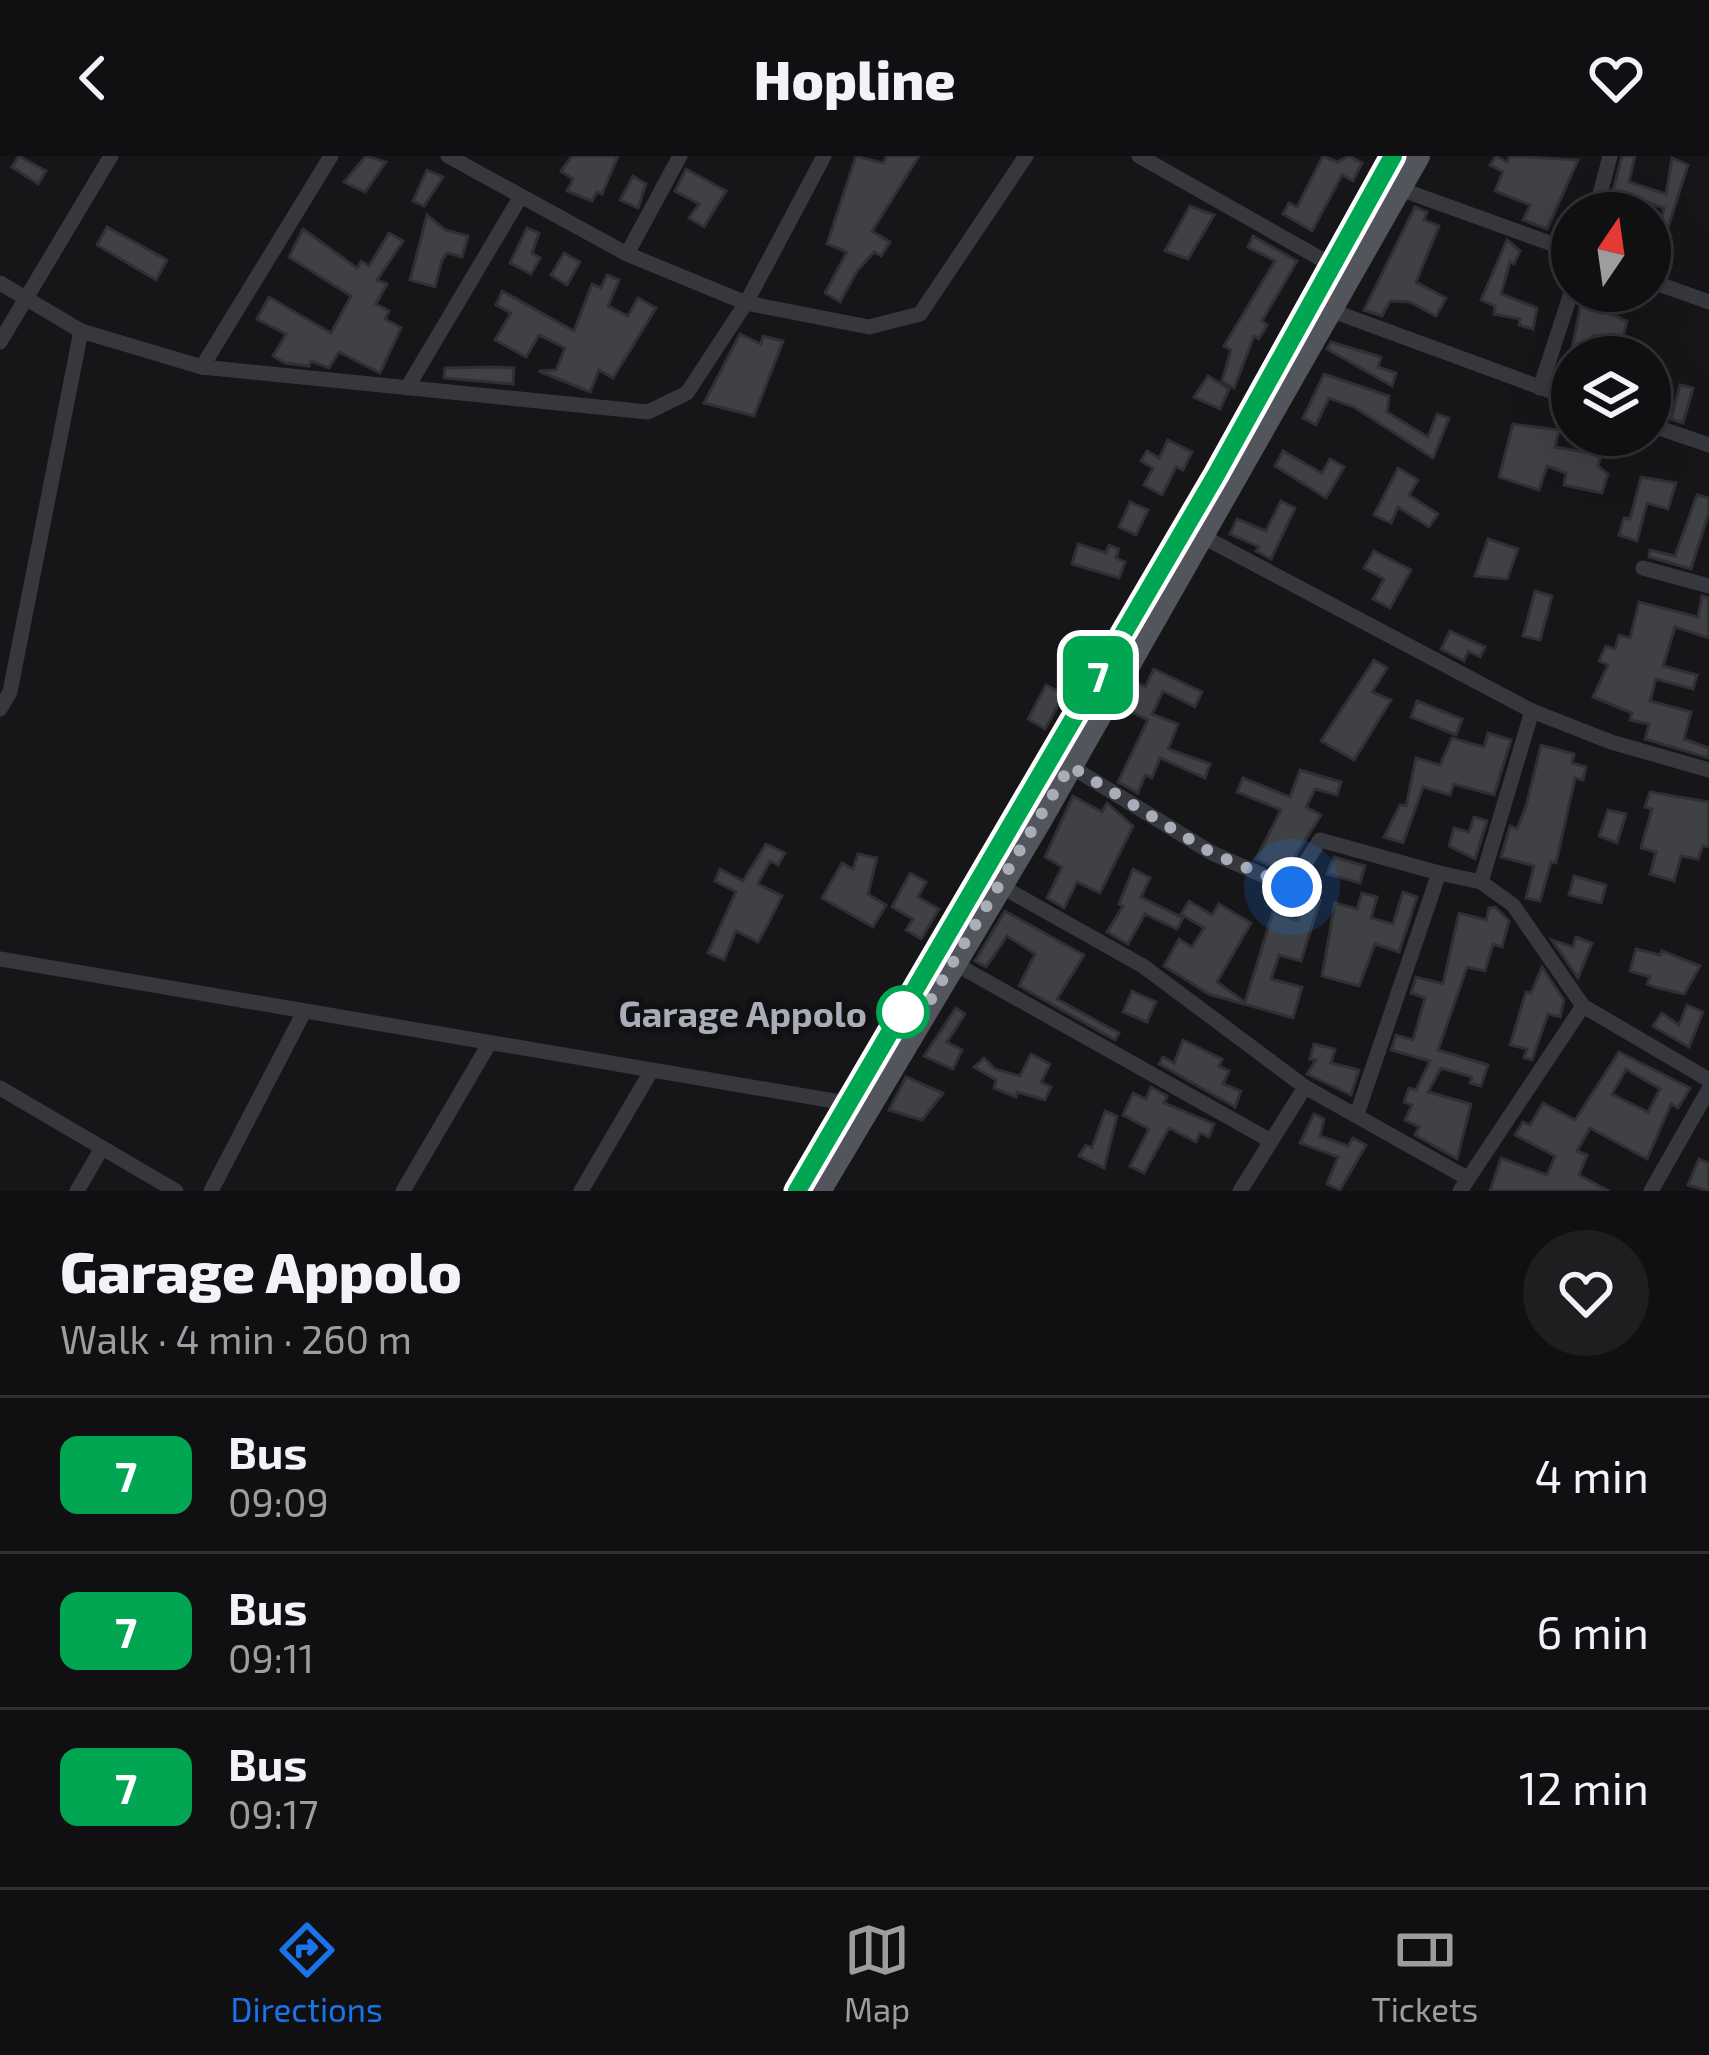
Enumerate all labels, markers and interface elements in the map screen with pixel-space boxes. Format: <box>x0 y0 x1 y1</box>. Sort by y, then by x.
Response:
icon: back <box>60 45 126 111</box>
icon: heart <box>1583 45 1649 111</box>
text: Hopline <box>753 46 956 111</box>
north arrow <box>1551 192 1671 312</box>
map controls <box>1551 192 1671 456</box>
button: layers <box>1551 336 1671 456</box>
line badge: 7 <box>1059 636 1137 714</box>
text: 7 <box>1087 650 1109 700</box>
your location <box>1262 857 1322 917</box>
marker: Garage Appolo <box>878 987 928 1037</box>
place label: Garage Appolo <box>618 991 867 1034</box>
button: heart <box>1523 1230 1649 1356</box>
text: Garage Appolo <box>60 1236 462 1304</box>
text: Walk · 4 min · 260 m <box>60 1315 412 1362</box>
text: Bus <box>228 1424 307 1478</box>
text: 4 min <box>1535 1448 1649 1502</box>
text: 7 <box>115 1450 137 1500</box>
text: 09:09 <box>228 1478 329 1525</box>
text: Bus <box>228 1580 307 1634</box>
text: 6 min <box>1536 1604 1649 1658</box>
text: 7 <box>115 1606 137 1656</box>
text: 09:11 <box>228 1634 314 1681</box>
text: Bus <box>228 1736 307 1790</box>
text: 12 min <box>1519 1760 1649 1814</box>
text: 7 <box>115 1762 137 1812</box>
text: 09:17 <box>228 1790 319 1837</box>
tab: Directions <box>231 1917 383 2029</box>
tab: Map <box>844 1917 910 2029</box>
tab: Tickets <box>1371 1917 1478 2029</box>

